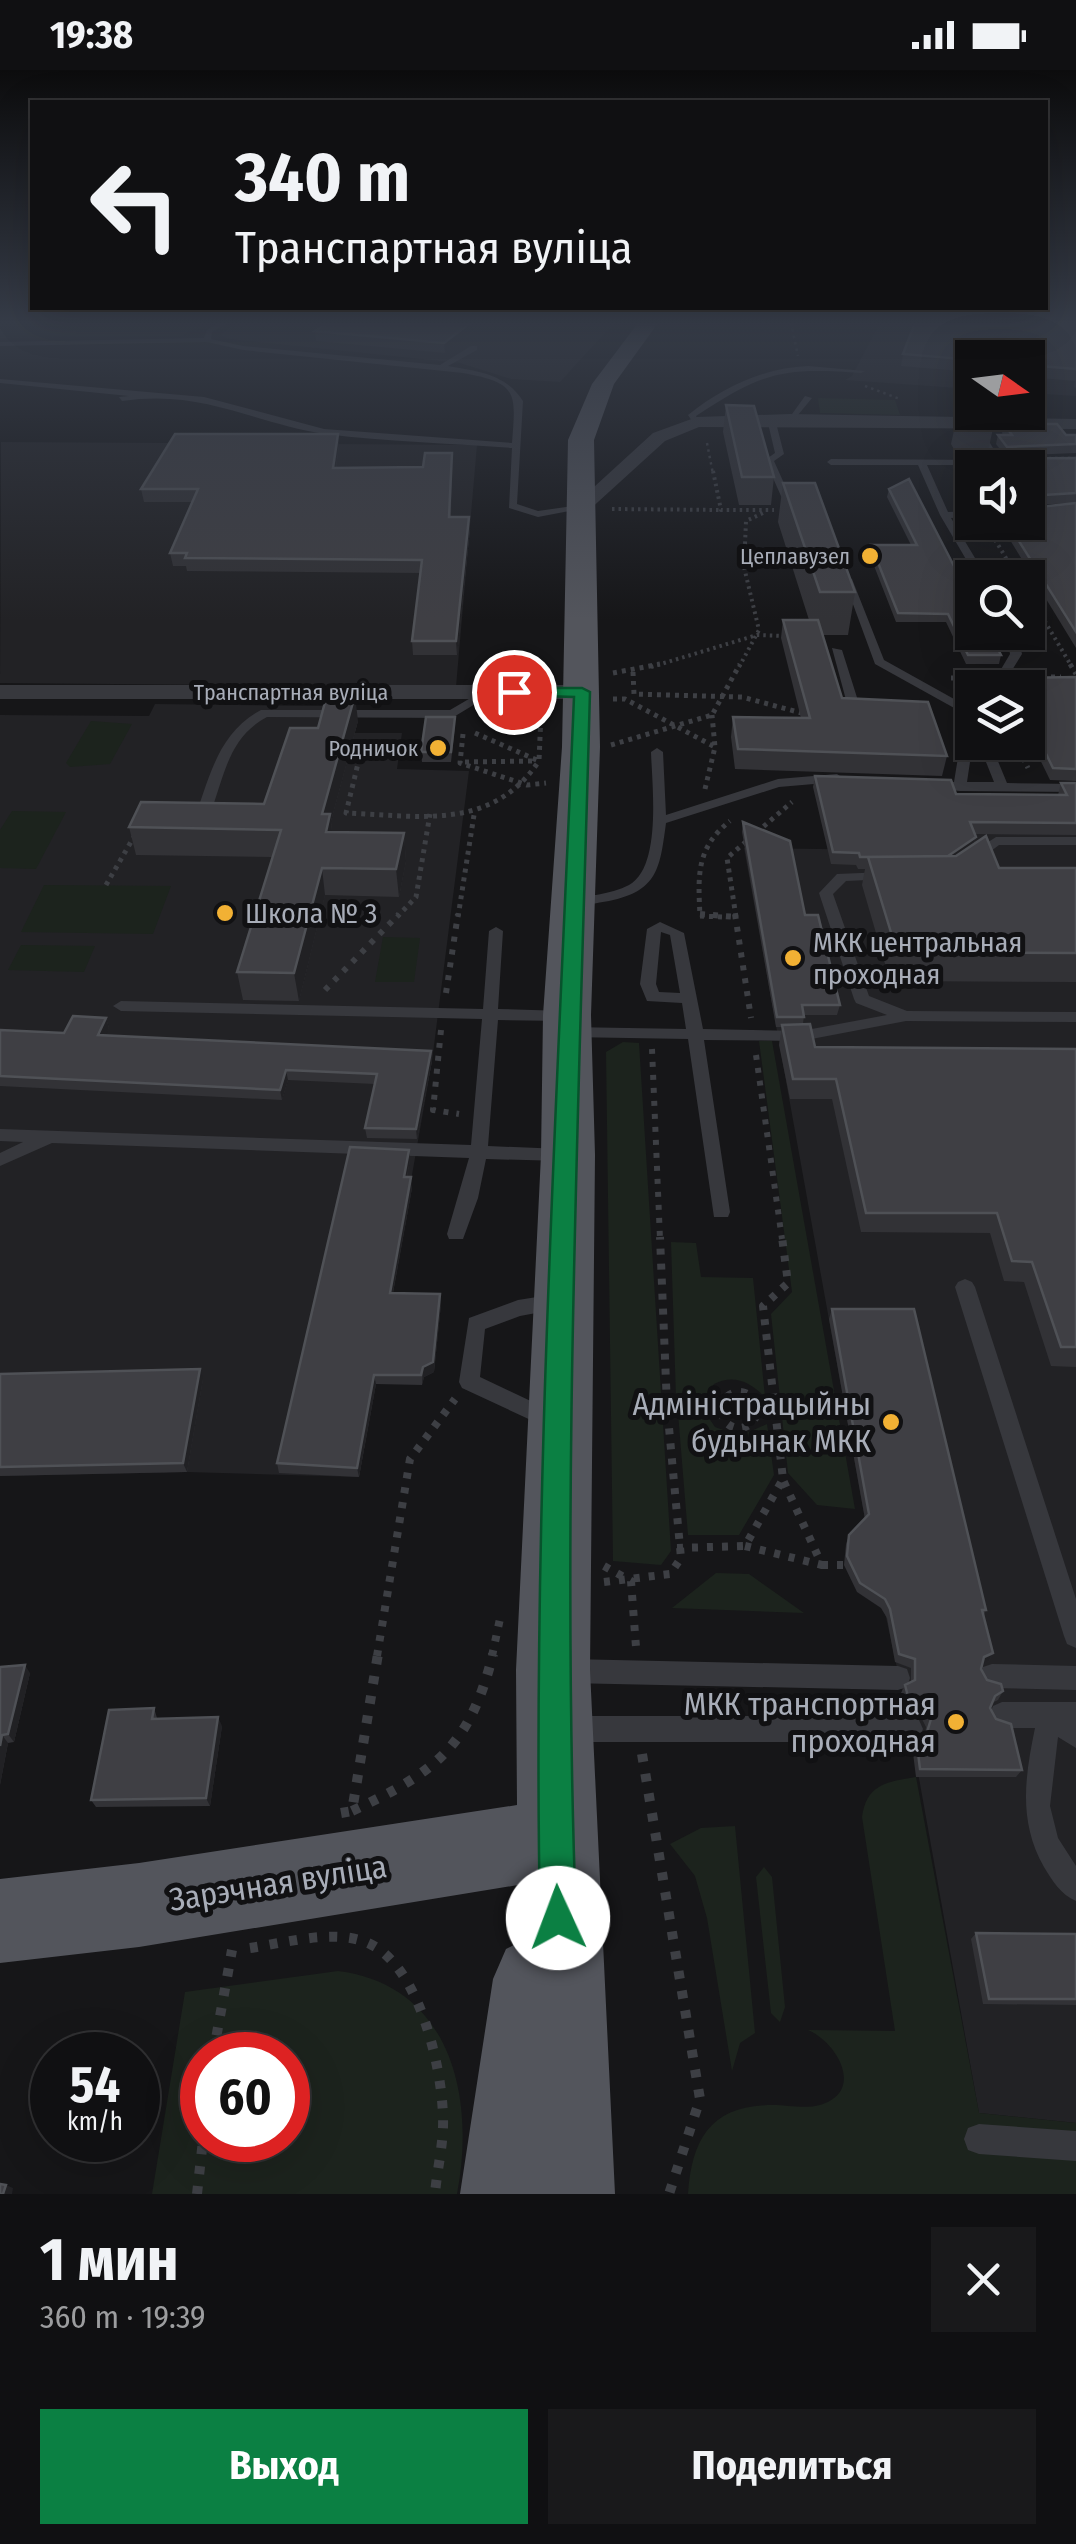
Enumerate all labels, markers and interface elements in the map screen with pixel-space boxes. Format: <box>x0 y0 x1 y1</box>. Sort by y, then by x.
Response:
text: 19:38 <box>50 12 133 58</box>
text: 340 m <box>235 136 410 220</box>
icon: left <box>70 140 200 270</box>
text: Транспартная вуліца <box>235 221 633 275</box>
north arrow <box>955 340 1045 430</box>
map controls <box>955 340 1045 760</box>
button: sound <box>955 450 1045 540</box>
place label: Цеплавузел <box>740 543 850 570</box>
marker: Цеплавузел <box>859 545 881 567</box>
button: search <box>955 560 1045 650</box>
pin <box>472 650 557 735</box>
icon: arrive <box>487 665 542 720</box>
button: layers <box>955 670 1045 760</box>
street label: Транспартная вуліца <box>194 679 388 706</box>
place label: Родничок <box>328 735 419 762</box>
marker: Родничок <box>427 737 449 759</box>
place label: Школа № 3 <box>245 897 377 930</box>
marker: Школа № 3 <box>214 902 236 924</box>
place label: МКК центральная проходная <box>813 926 1022 991</box>
marker: МКК центральная проходная <box>782 947 804 969</box>
place label: Адміністрацыйны будынак МКК <box>632 1385 871 1460</box>
marker: Адміністрацыйны будынак МКК <box>880 1411 902 1433</box>
place label: МКК транспортная проходная <box>684 1685 936 1760</box>
marker: МКК транспортная проходная <box>945 1711 967 1733</box>
street label: Зарэчная вуліца <box>167 1847 389 1919</box>
position arrow <box>506 1866 610 1970</box>
speed limit sign: 60 <box>180 2032 310 2162</box>
text: 54 <box>70 2055 120 2115</box>
text: km/h <box>67 2107 123 2137</box>
text: 1 мин <box>40 2224 179 2296</box>
button: close <box>931 2227 1036 2332</box>
text: 360 m · 19:39 <box>40 2298 206 2336</box>
button: Выход <box>40 2409 528 2524</box>
button: Поделиться <box>548 2409 1036 2524</box>

